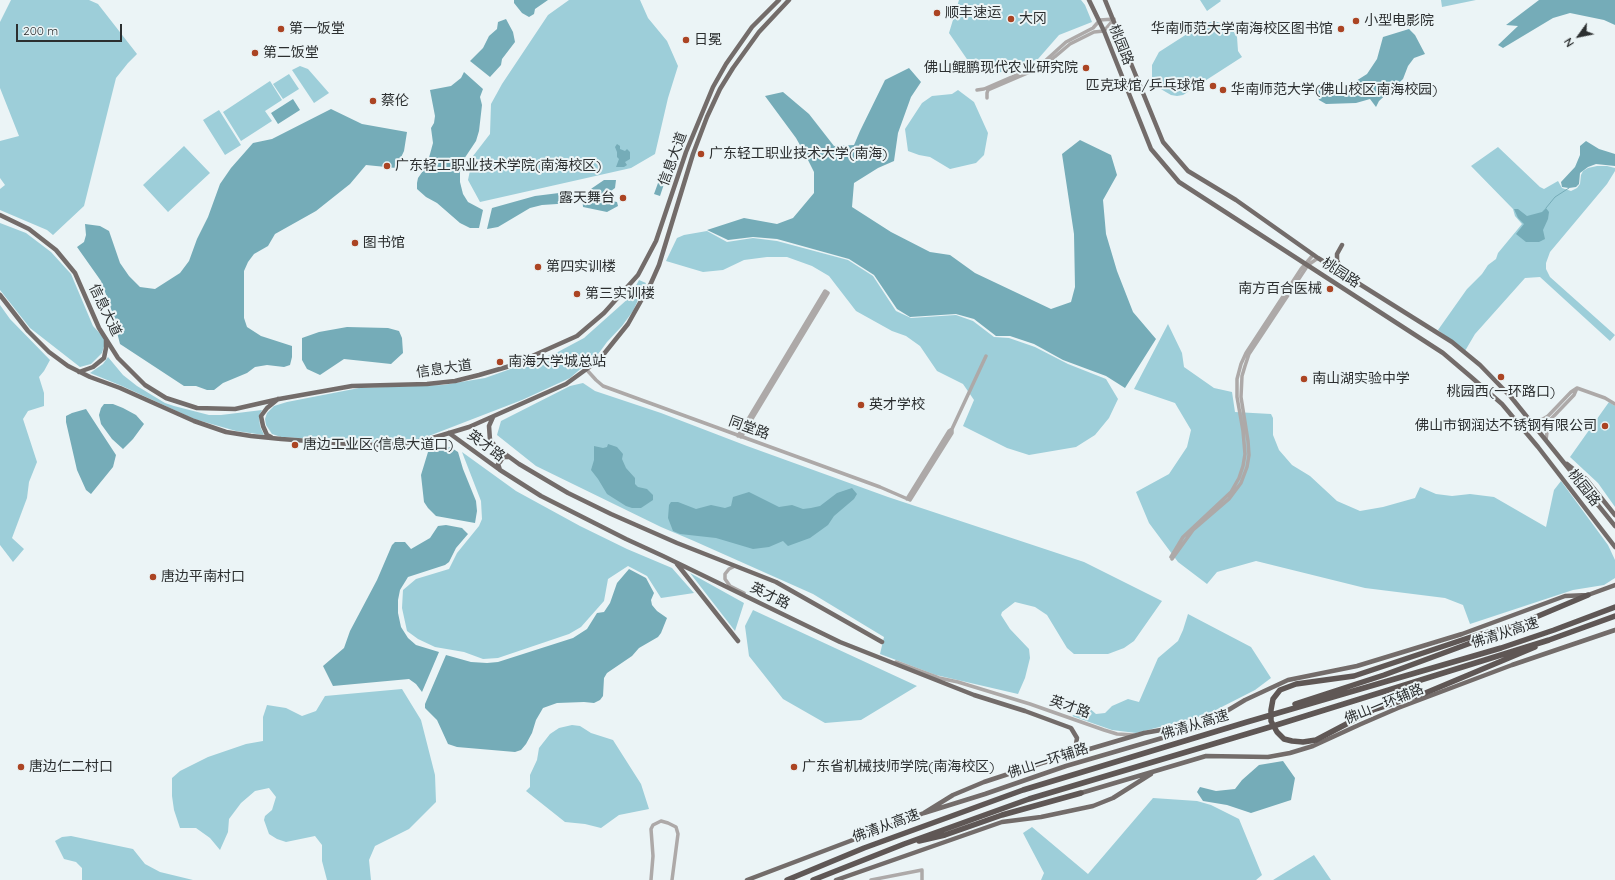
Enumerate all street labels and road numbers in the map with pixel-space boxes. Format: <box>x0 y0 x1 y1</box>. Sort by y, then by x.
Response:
street label: 桃园路 <box>1105 22 1137 68</box>
street label: 信息大道 <box>656 130 690 188</box>
street label: 桃园路 <box>1319 255 1363 291</box>
street label: 信息大道 <box>85 281 125 339</box>
street label: 信息大道 <box>415 357 473 381</box>
street label: 同堂路 <box>726 413 772 443</box>
street label: 英才路 <box>464 427 508 465</box>
street label: 桃园路 <box>1564 466 1604 510</box>
street label: 英才路 <box>747 579 793 613</box>
street label: 佛清从高速 <box>1469 614 1541 652</box>
street label: 佛山一环辅路 <box>1342 680 1426 728</box>
street label: 英才路 <box>1047 692 1093 722</box>
street label: 佛清从高速 <box>1159 707 1231 743</box>
street label: 佛山一环辅路 <box>1005 740 1091 782</box>
street label: 佛清从高速 <box>850 806 922 846</box>

